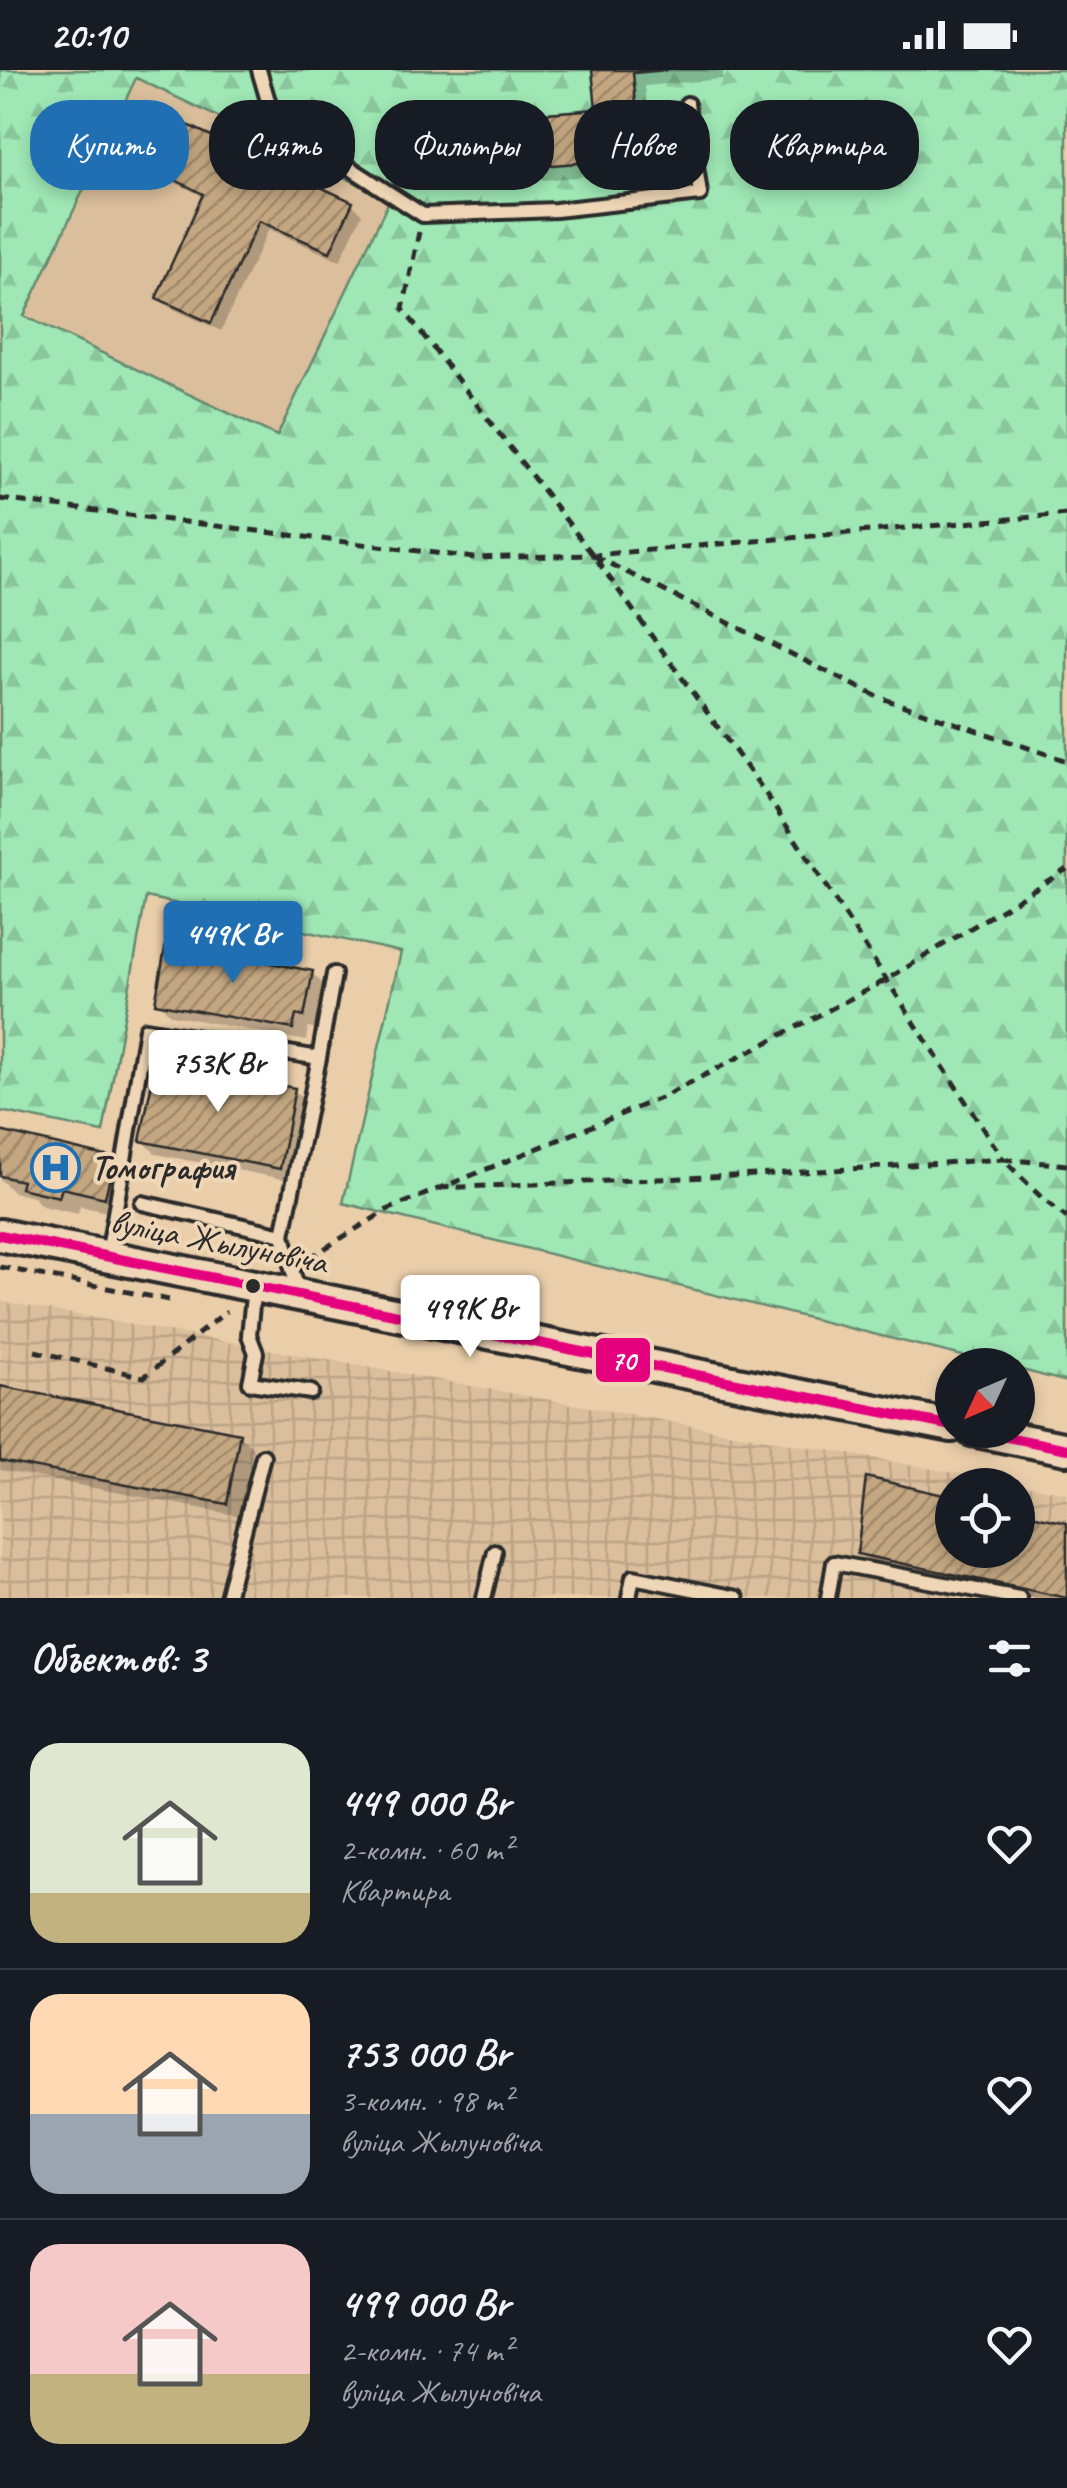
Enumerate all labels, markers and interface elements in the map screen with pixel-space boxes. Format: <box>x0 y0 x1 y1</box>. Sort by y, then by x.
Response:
text: 20:10 <box>50 12 126 59</box>
chip: Купить <box>30 100 189 190</box>
chip: Снять <box>209 100 355 190</box>
chip: Фильтры <box>375 100 554 190</box>
chip: Новое <box>574 100 710 190</box>
chip: Квартира <box>730 100 919 190</box>
pin: 449K Br <box>141 901 325 986</box>
text: 449K Br <box>185 913 281 954</box>
pin: 753K Br <box>126 1030 310 1115</box>
text: 753K Br <box>171 1042 265 1083</box>
hospital icon: Томография <box>30 1141 82 1193</box>
place label: Томография <box>91 1145 237 1190</box>
street label: вуліца Жылуновіча <box>107 1198 334 1285</box>
pin: 499K Br <box>378 1275 562 1360</box>
unlabelled marker <box>243 1276 263 1296</box>
text: 499K Br <box>423 1287 517 1328</box>
line badge: 70 <box>594 1336 652 1384</box>
text: 70 <box>610 1343 639 1378</box>
north arrow <box>935 1348 1035 1448</box>
map controls <box>935 1348 1035 1568</box>
button: locate <box>935 1468 1035 1568</box>
icon: filters <box>982 1631 1037 1686</box>
text: Объектов: 3 <box>30 1632 206 1685</box>
text: 449 000 Br <box>340 1776 510 1829</box>
icon: home <box>110 1783 230 1903</box>
icon: heart <box>982 1816 1037 1871</box>
text: 2-комн. · 60 m² <box>340 1829 512 1870</box>
text: Квартира <box>340 1870 449 1911</box>
text: 753 000 Br <box>340 2027 510 2080</box>
icon: home <box>110 2034 230 2154</box>
icon: heart <box>982 2067 1037 2122</box>
text: 3-комн. · 98 m² <box>340 2080 512 2121</box>
text: вуліца Жылуновіча <box>340 2121 541 2162</box>
text: 499 000 Br <box>340 2277 510 2330</box>
icon: home <box>110 2284 230 2404</box>
icon: heart <box>982 2317 1037 2372</box>
text: 2-комн. · 74 m² <box>340 2330 512 2371</box>
text: вуліца Жылуновіча <box>340 2371 541 2412</box>

